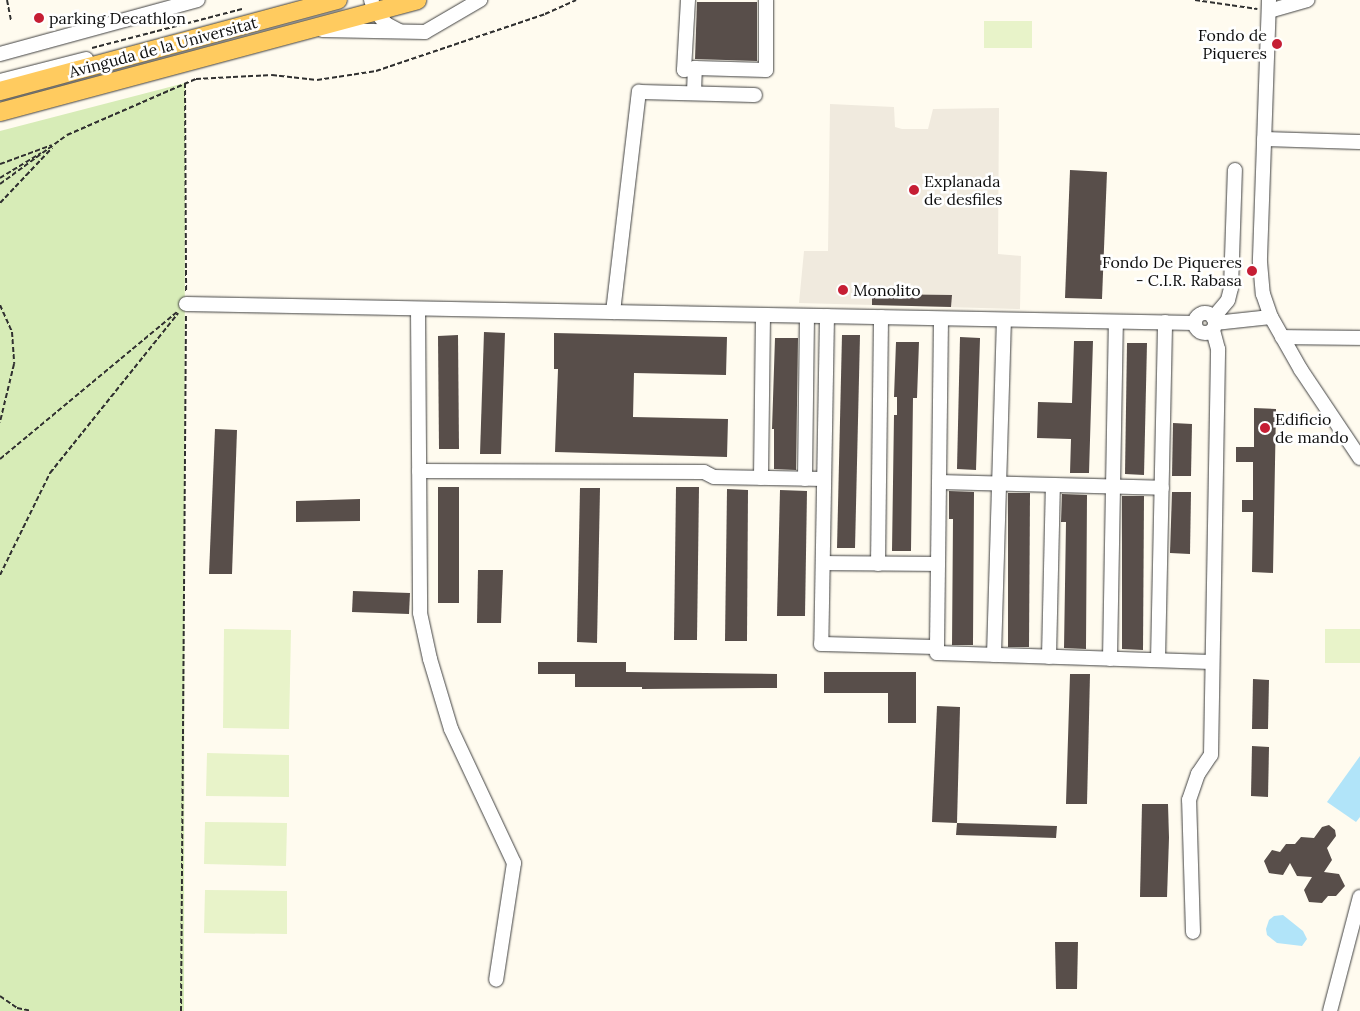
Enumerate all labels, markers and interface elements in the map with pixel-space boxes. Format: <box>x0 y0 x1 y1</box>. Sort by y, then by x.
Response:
place label: parking Decathlon <box>49 8 186 28</box>
marker: parking Decathlon <box>33 12 45 24</box>
street label: Avinguda de la Universitat <box>67 13 259 81</box>
place label: Fondo de Piqueres <box>1198 25 1267 63</box>
marker: Fondo de Piqueres <box>1271 38 1283 50</box>
place label: Explanada de desfiles <box>924 171 1002 209</box>
marker: Explanada de desfiles <box>908 184 920 196</box>
place label: Fondo De Piqueres - C.I.R. Rabasa <box>1102 252 1242 290</box>
marker: Fondo De Piqueres - C.I.R. Rabasa <box>1246 265 1258 277</box>
place label: Monolito <box>853 280 921 300</box>
marker: Monolito <box>837 284 849 296</box>
place label: Edificio de mando <box>1275 409 1349 447</box>
marker: Edificio de mando <box>1259 422 1271 434</box>

